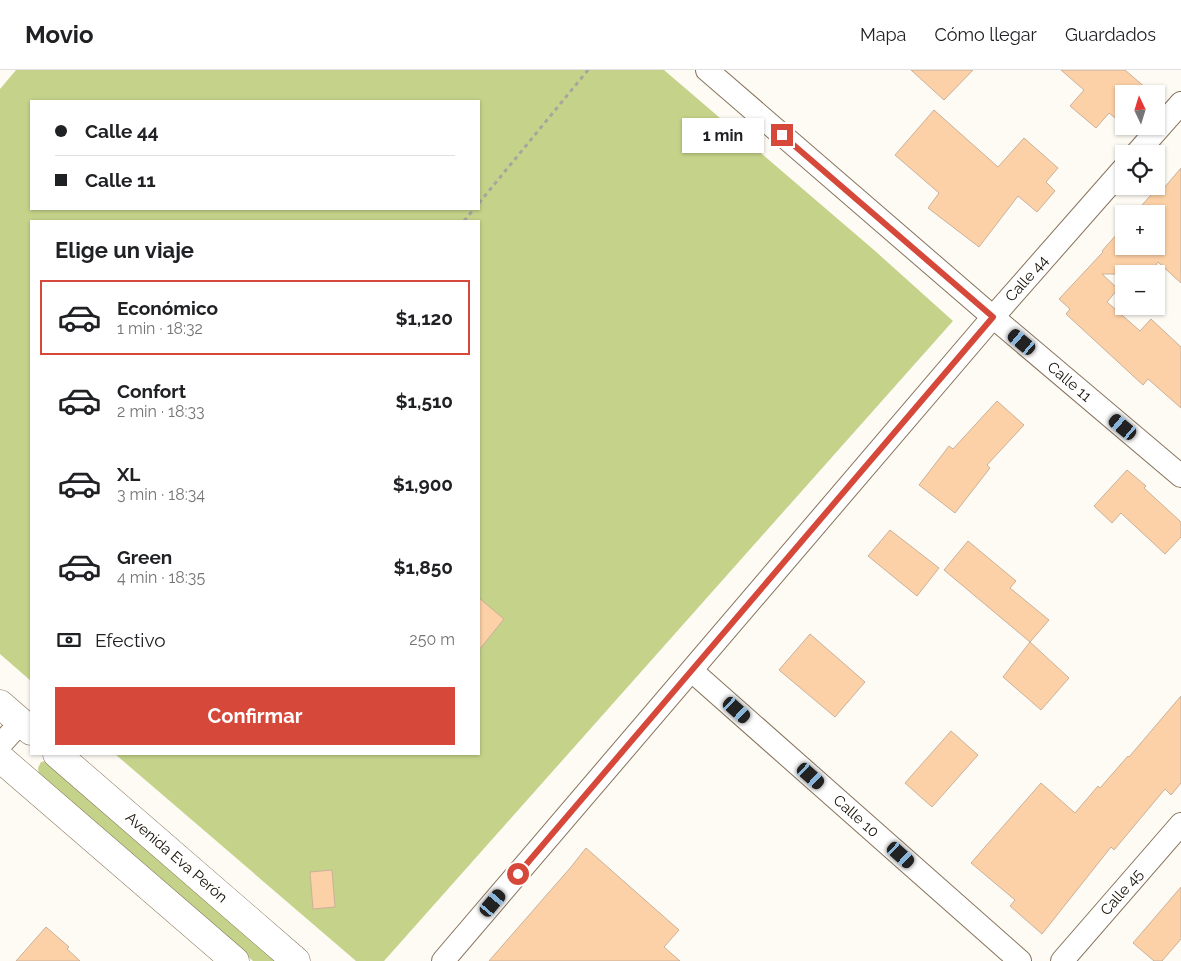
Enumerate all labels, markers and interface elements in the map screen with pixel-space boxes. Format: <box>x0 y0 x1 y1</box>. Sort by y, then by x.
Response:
text: Movio <box>25 20 94 49</box>
text: Mapa <box>860 24 906 45</box>
text: Cómo llegar <box>934 24 1037 45</box>
text: Guardados <box>1065 24 1156 45</box>
north arrow <box>1115 85 1165 135</box>
map controls <box>1115 85 1165 315</box>
callout: 1 min <box>682 118 764 152</box>
text: Calle 44 <box>85 120 159 142</box>
route end <box>771 124 793 146</box>
text: 1 min <box>703 126 743 145</box>
button: locate <box>1115 145 1165 195</box>
text: Calle 11 <box>85 169 156 191</box>
button: + <box>1115 205 1165 255</box>
text: Elige un viaje <box>55 237 194 263</box>
street label: Calle 44 <box>1002 252 1052 305</box>
button: − <box>1115 265 1165 315</box>
icon: car <box>57 295 102 340</box>
text: Económico <box>117 297 218 319</box>
text: $1,120 <box>395 307 453 329</box>
text: 1 min · 18:32 <box>117 319 203 338</box>
car <box>1005 327 1038 357</box>
street label: Calle 11 <box>1044 358 1096 406</box>
icon: car <box>57 378 102 423</box>
text: Confort <box>117 380 186 402</box>
text: $1,510 <box>396 390 453 412</box>
text: 2 min · 18:33 <box>117 402 205 421</box>
car <box>1106 412 1139 442</box>
icon: car <box>57 461 102 506</box>
text: XL <box>117 463 140 485</box>
text: $1,900 <box>393 473 453 495</box>
text: 3 min · 18:34 <box>117 485 205 504</box>
icon: car <box>57 544 102 589</box>
text: Green <box>117 546 172 568</box>
text: $1,850 <box>393 556 453 578</box>
text: 4 min · 18:35 <box>117 568 205 587</box>
icon: cash <box>55 626 83 654</box>
text: Efectivo <box>95 629 166 651</box>
text: 250 m <box>409 630 455 649</box>
button: Confirmar <box>55 687 455 745</box>
car <box>720 694 753 726</box>
car <box>794 760 827 792</box>
street label: Calle 10 <box>830 791 883 841</box>
street label: Avenida Eva Perón <box>122 808 231 906</box>
car <box>884 839 917 871</box>
route start <box>507 863 529 885</box>
street label: Calle 45 <box>1097 865 1147 919</box>
car <box>477 887 508 919</box>

